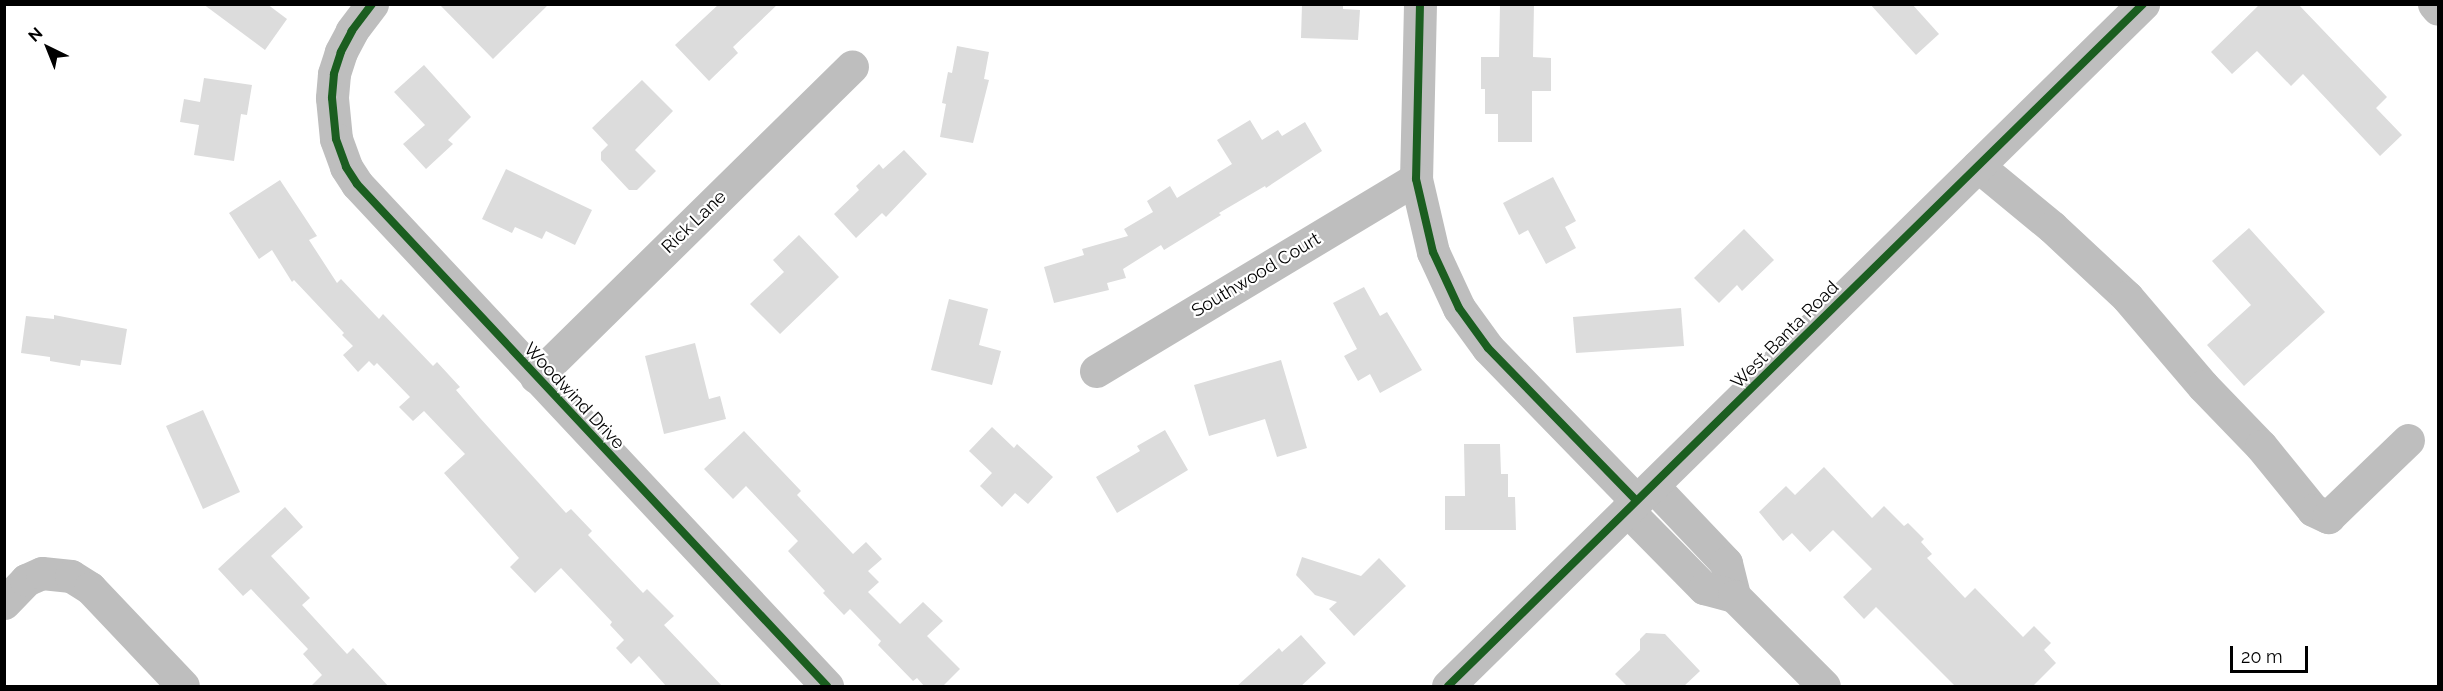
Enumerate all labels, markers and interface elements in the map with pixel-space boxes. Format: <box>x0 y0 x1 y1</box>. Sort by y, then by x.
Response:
north arrow <box>18 18 78 78</box>
text: N <box>24 23 46 46</box>
street label: Rick Lane <box>657 186 731 258</box>
street label: Southwood Court <box>1188 228 1324 322</box>
street label: West Banta Road <box>1727 277 1843 393</box>
street label: Woodwind Drive <box>519 338 629 454</box>
scale bar <box>2233 634 2311 672</box>
text: 20 m <box>2241 646 2283 667</box>

